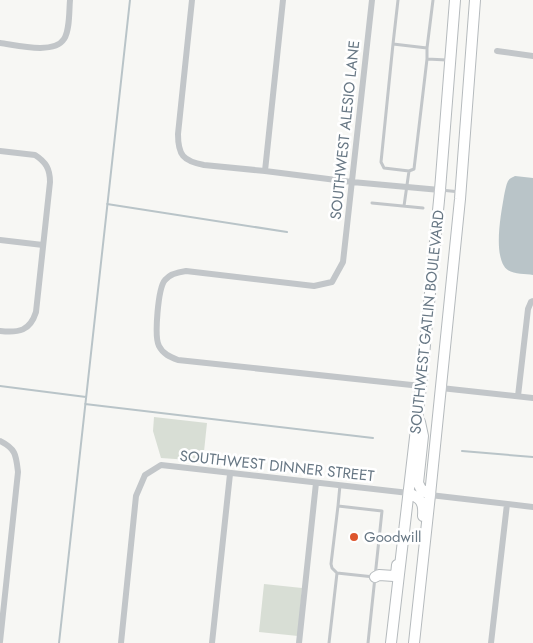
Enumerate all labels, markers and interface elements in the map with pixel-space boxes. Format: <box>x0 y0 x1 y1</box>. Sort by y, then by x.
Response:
street label: SOUTHWEST ALESIO LANE <box>325 39 365 221</box>
street label: SOUTHWEST GATLIN BOULEVARD <box>404 209 450 435</box>
street label: SOUTHWEST DINNER STREET <box>179 445 375 487</box>
place label: Goodwill <box>364 526 422 548</box>
marker: Goodwill <box>348 531 360 543</box>

